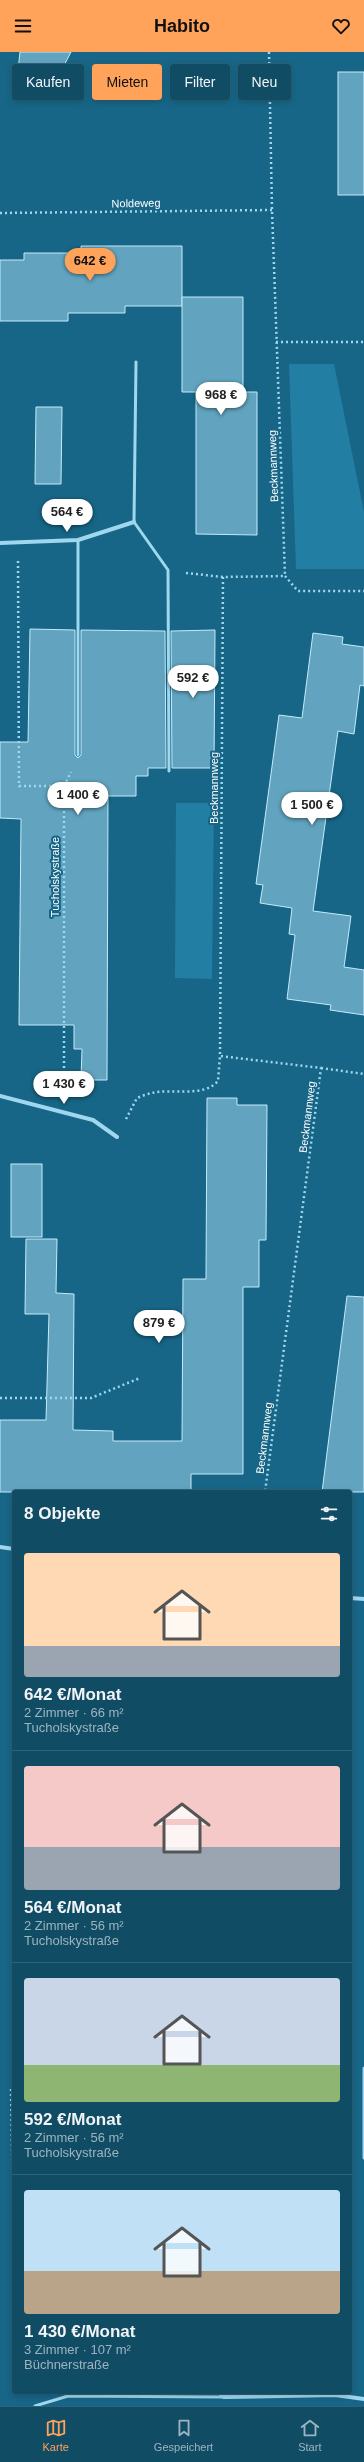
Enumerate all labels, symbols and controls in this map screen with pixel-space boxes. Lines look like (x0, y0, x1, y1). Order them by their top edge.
icon: menu (12, 15, 34, 37)
icon: heart (330, 15, 352, 37)
text: Habito (154, 16, 210, 36)
chip: Kaufen (12, 64, 84, 100)
chip: Mieten (92, 64, 162, 100)
chip: Filter (170, 64, 230, 100)
chip: Neu (238, 64, 291, 100)
street label: Noldeweg (111, 197, 161, 209)
pin: 642 € (62, 248, 118, 282)
text: 642 € (74, 253, 106, 268)
pin: 968 € (193, 382, 249, 416)
text: 968 € (205, 387, 237, 402)
street label: Beckmannweg (266, 430, 280, 502)
pin: 564 € (39, 499, 95, 533)
text: 564 € (51, 504, 83, 519)
pin: 592 € (165, 665, 221, 699)
text: 592 € (177, 670, 209, 685)
street label: Beckmannweg (208, 752, 220, 824)
pin: 1 400 € (41, 782, 115, 816)
text: 1 400 € (56, 787, 100, 802)
pin: 1 500 € (275, 792, 349, 826)
text: 1 500 € (290, 797, 334, 812)
street label: Tucholskystraße (49, 837, 61, 917)
pin: 1 430 € (27, 1071, 101, 1105)
text: 1 430 € (42, 1076, 86, 1091)
street label: Beckmannweg (297, 1080, 317, 1154)
pin: 879 € (131, 1310, 187, 1344)
text: 879 € (143, 1315, 175, 1330)
street label: Beckmannweg (254, 1401, 274, 1475)
icon: filters (318, 1503, 340, 1525)
text: 8 Objekte (24, 1504, 101, 1523)
icon: home (146, 1579, 218, 1651)
text: 642 €/Monat (24, 1685, 121, 1704)
text: 2 Zimmer · 66 m² (24, 1705, 124, 1720)
text: Tucholskystraße (24, 1720, 119, 1735)
icon: home (146, 1792, 218, 1864)
text: 564 €/Monat (24, 1898, 121, 1917)
text: 2 Zimmer · 56 m² (24, 1918, 124, 1933)
text: Tucholskystraße (24, 1933, 119, 1948)
icon: home (146, 2004, 218, 2076)
text: 592 €/Monat (24, 2110, 121, 2129)
text: 2 Zimmer · 56 m² (24, 2130, 124, 2145)
text: Tucholskystraße (24, 2145, 119, 2160)
icon: home (146, 2216, 218, 2288)
text: 1 430 €/Monat (24, 2322, 136, 2341)
text: 3 Zimmer · 107 m² (24, 2342, 131, 2357)
text: Büchnerstraße (24, 2357, 109, 2372)
tab: Karte (43, 2417, 69, 2453)
tab: Gespeichert (154, 2417, 213, 2453)
tab: Start (298, 2417, 321, 2453)

